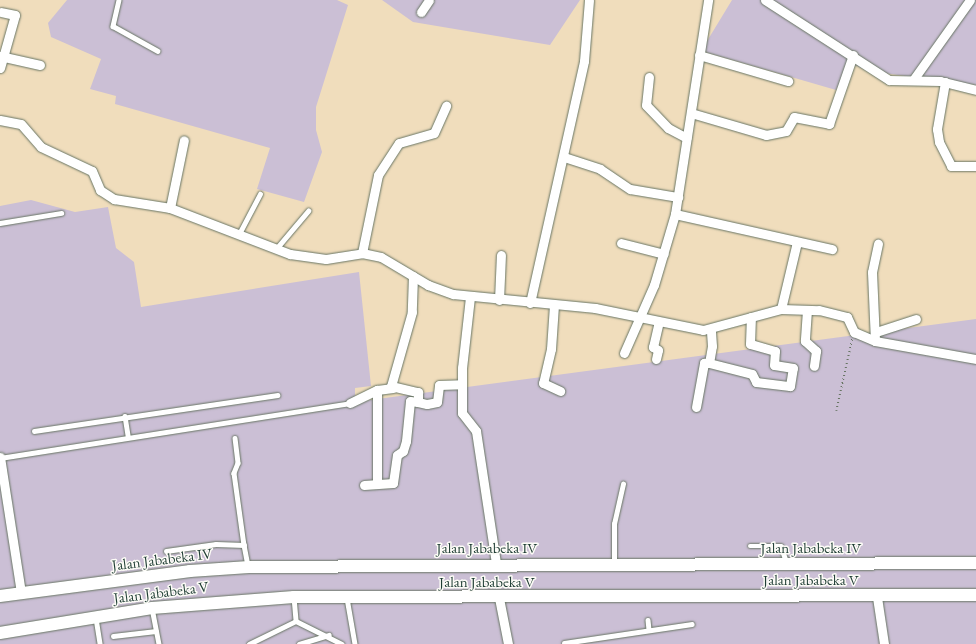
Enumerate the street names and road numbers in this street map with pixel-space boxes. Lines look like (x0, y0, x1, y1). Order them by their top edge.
street label: Jalan Jababeka IV (437, 539, 537, 557)
street label: Jalan Jababeka IV (761, 539, 861, 557)
street label: Jalan Jababeka IV (111, 544, 213, 574)
street label: Jalan Jababeka V (763, 571, 859, 589)
street label: Jalan Jababeka V (439, 573, 535, 591)
street label: Jalan Jababeka V (112, 577, 210, 607)

